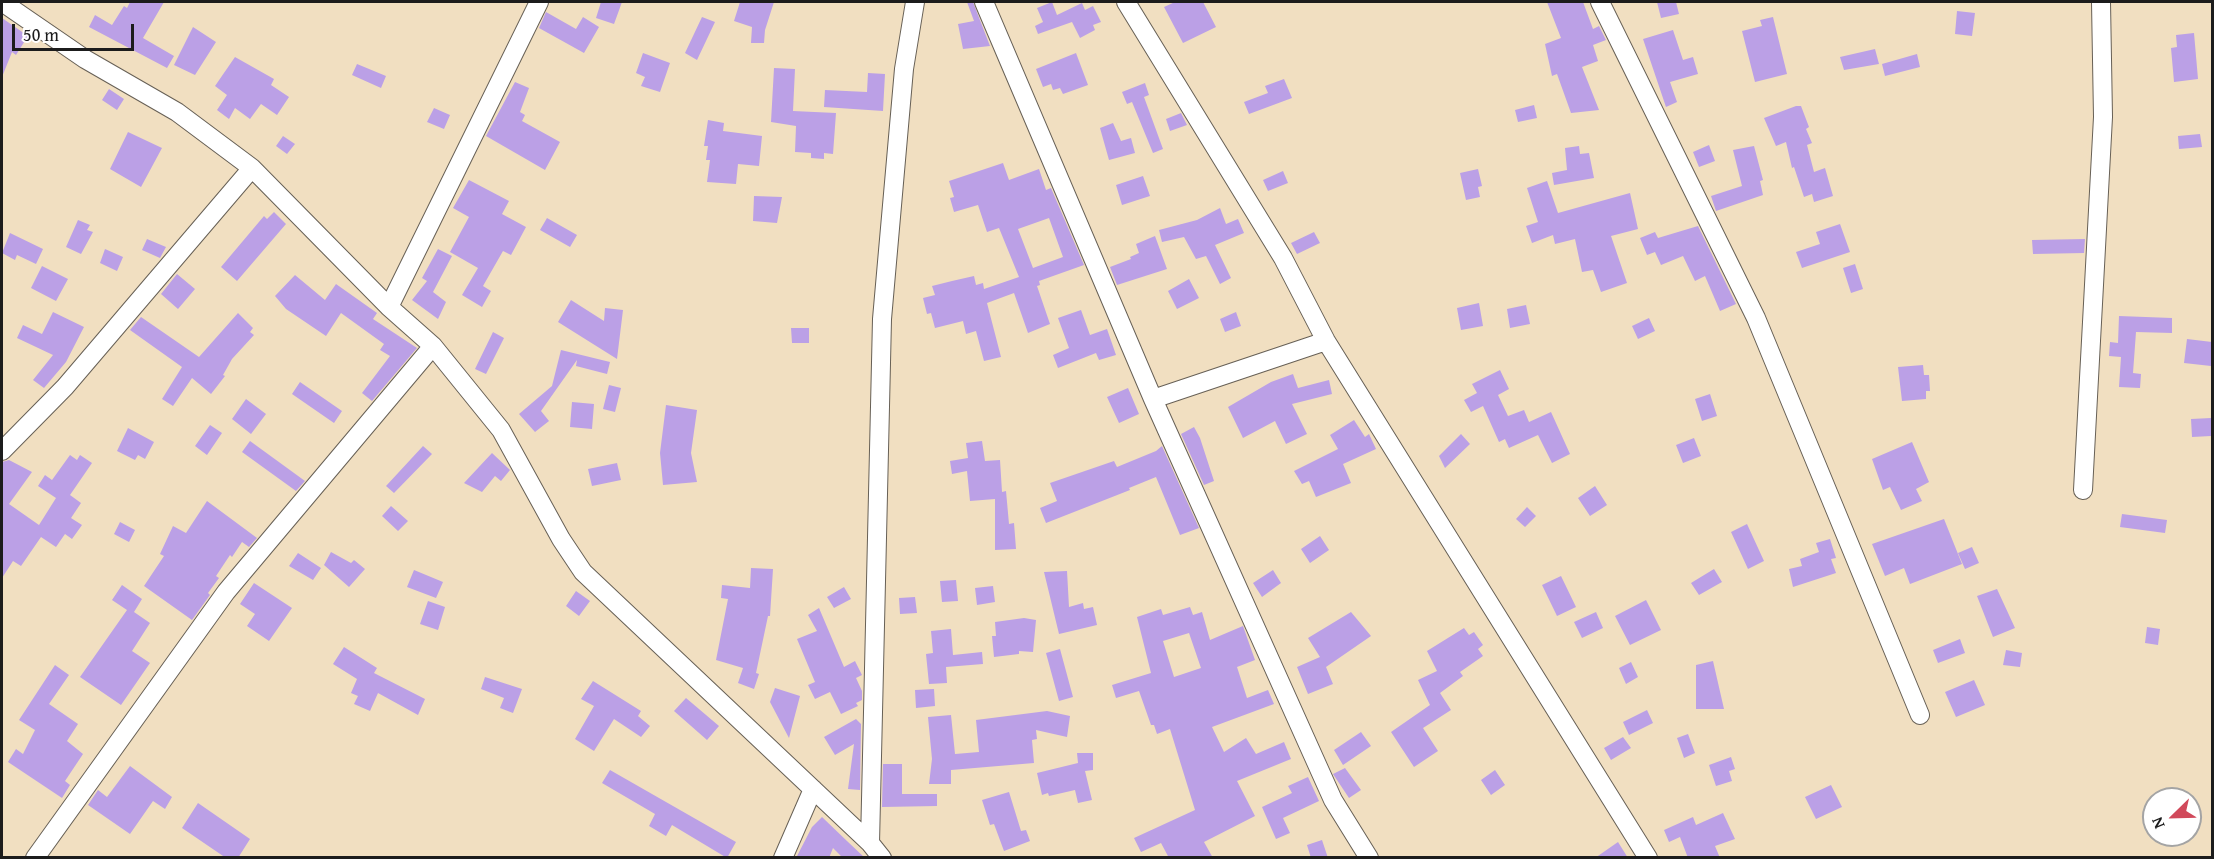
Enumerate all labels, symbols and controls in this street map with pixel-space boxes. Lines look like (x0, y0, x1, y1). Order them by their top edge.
scale bar (15, 12, 136, 50)
text: 50 m (23, 21, 59, 48)
north arrow (2142, 787, 2202, 847)
text: N (2144, 814, 2170, 833)

